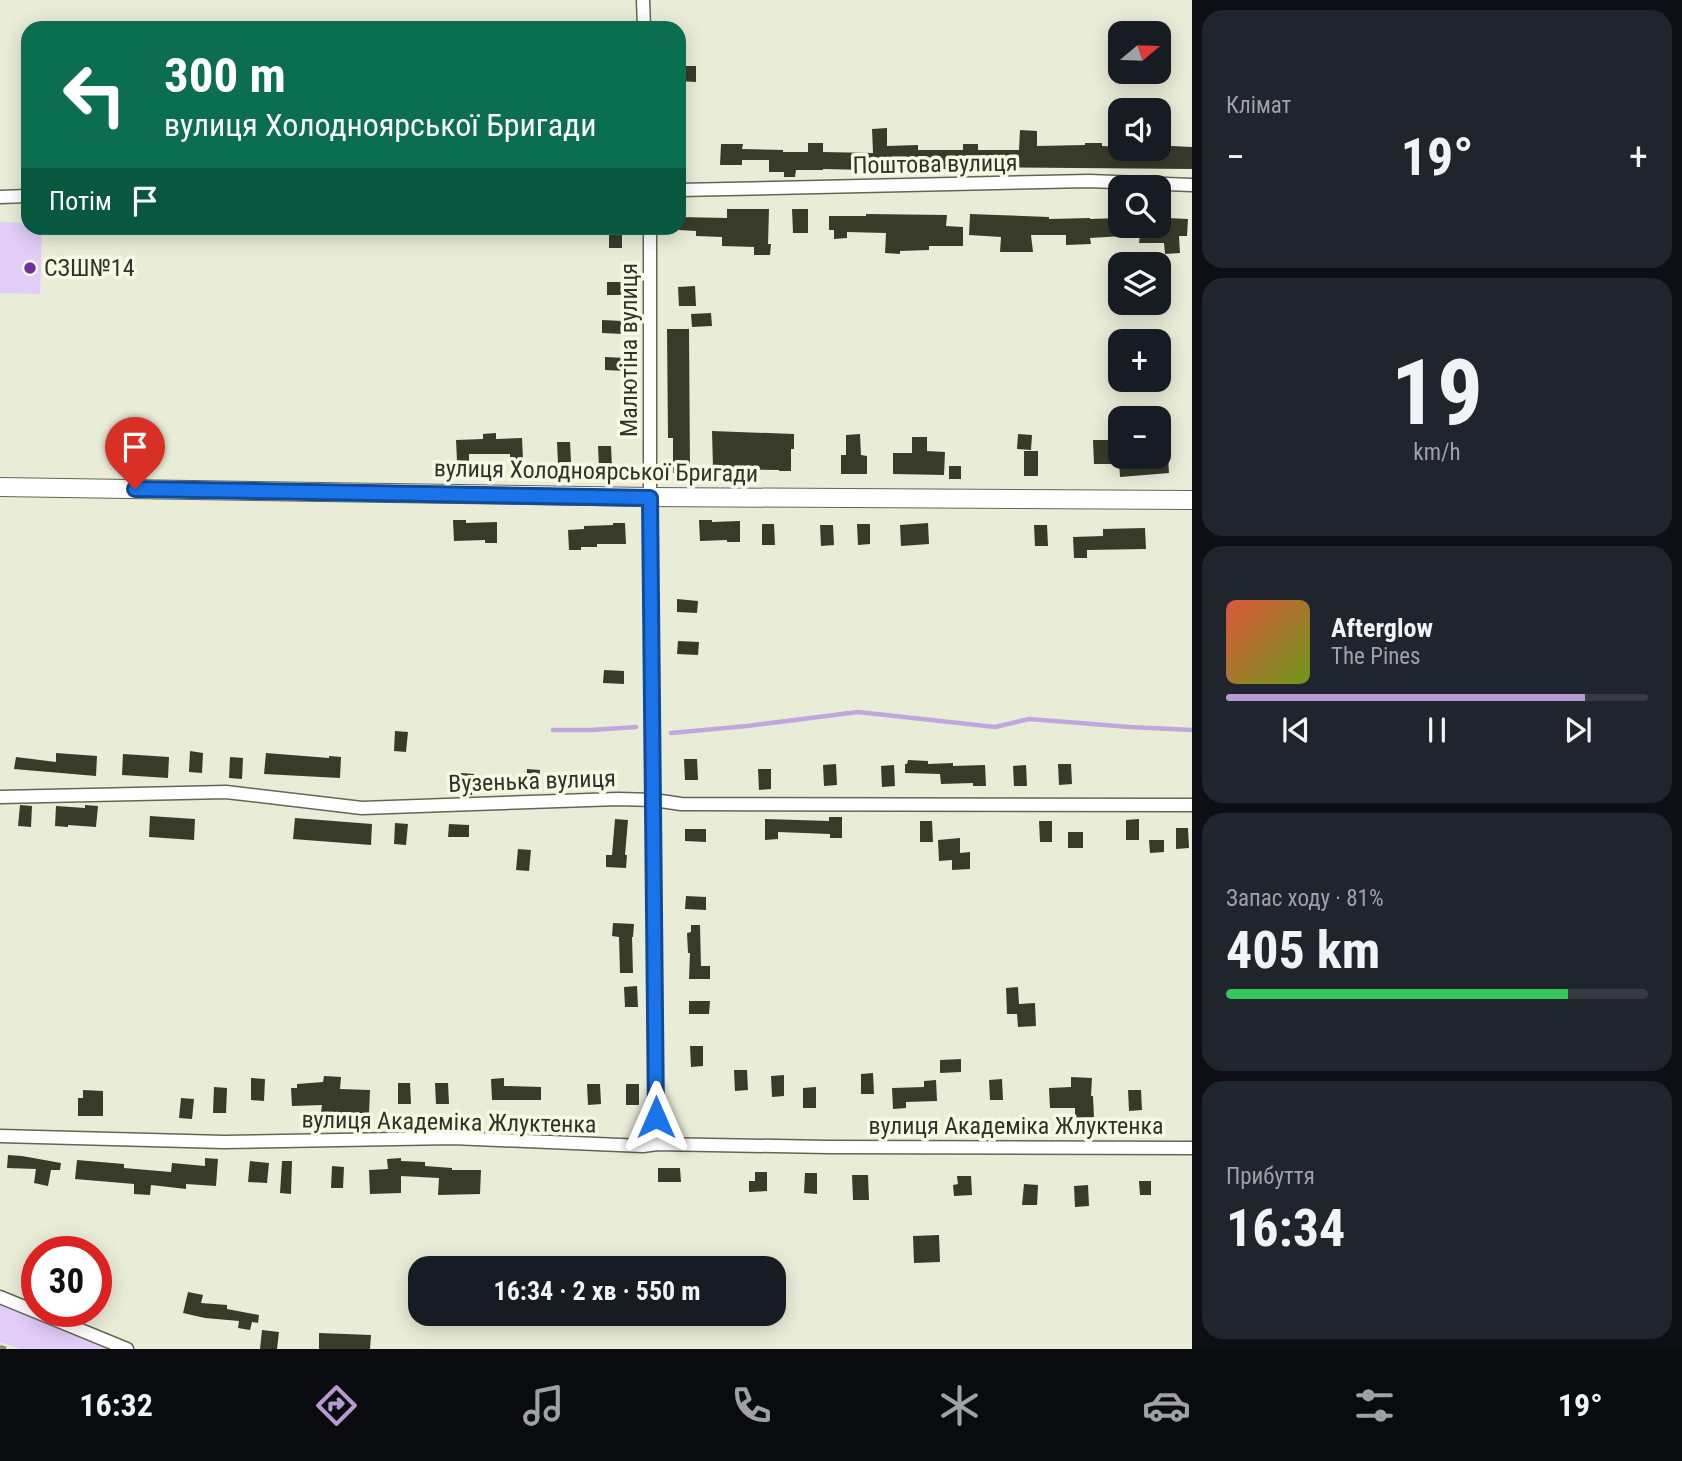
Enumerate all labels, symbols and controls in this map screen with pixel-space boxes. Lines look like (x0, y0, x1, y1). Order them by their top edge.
north arrow (1108, 21, 1171, 84)
map controls (1108, 21, 1171, 469)
text: 300 m (164, 47, 286, 104)
icon: left (49, 49, 140, 140)
text: Клімат (1226, 92, 1291, 119)
button: sound (1108, 98, 1171, 161)
text: вулиця Холодноярської Бригади (164, 106, 597, 144)
text: 19° (1401, 127, 1473, 188)
text: − (1226, 135, 1245, 179)
text: + (1629, 135, 1648, 179)
street label: Поштова вулиця (852, 149, 1018, 179)
button: search (1108, 175, 1171, 238)
icon: arrive (126, 182, 164, 220)
text: Потім (49, 186, 112, 216)
button: layers (1108, 252, 1171, 315)
place label: СЗШ№14 (44, 254, 135, 282)
marker: СЗШ№14 (22, 260, 38, 276)
street label: Малютіна вулиця (615, 263, 643, 437)
button: + (1108, 329, 1171, 392)
text: 19 (1391, 340, 1483, 446)
button: − (1108, 406, 1171, 469)
pin (105, 417, 165, 489)
icon: arrive (116, 428, 154, 466)
text: km/h (1413, 439, 1461, 466)
street label: вулиця Холодноярської Бригади (434, 454, 758, 488)
text: Afterglow (1331, 613, 1433, 643)
text: The Pines (1331, 643, 1421, 670)
icon: previous (1277, 711, 1315, 749)
icon: pause (1418, 711, 1456, 749)
icon: next (1559, 711, 1597, 749)
street label: Вузенька вулиця (448, 764, 616, 798)
text: Запас ходу · 81% (1226, 885, 1384, 912)
text: 405 km (1226, 920, 1380, 981)
position arrow (619, 1080, 693, 1154)
street label: вулиця Академіка Жлуктенка (301, 1105, 597, 1139)
street label: вулиця Академіка Жлуктенка (869, 1112, 1164, 1140)
text: Прибуття (1226, 1163, 1315, 1190)
text: 16:34 (1226, 1198, 1345, 1259)
speed limit sign: 30 (21, 1236, 112, 1327)
text: 16:34 · 2 хв · 550 m (494, 1276, 700, 1306)
icon: directions (312, 1381, 361, 1430)
icon: music (519, 1381, 568, 1430)
icon: phone (727, 1381, 776, 1430)
icon: climate (935, 1381, 984, 1430)
icon: car (1142, 1381, 1191, 1430)
icon: filters (1350, 1381, 1399, 1430)
text: 16:32 (79, 1386, 153, 1424)
text: 19° (1558, 1386, 1603, 1424)

